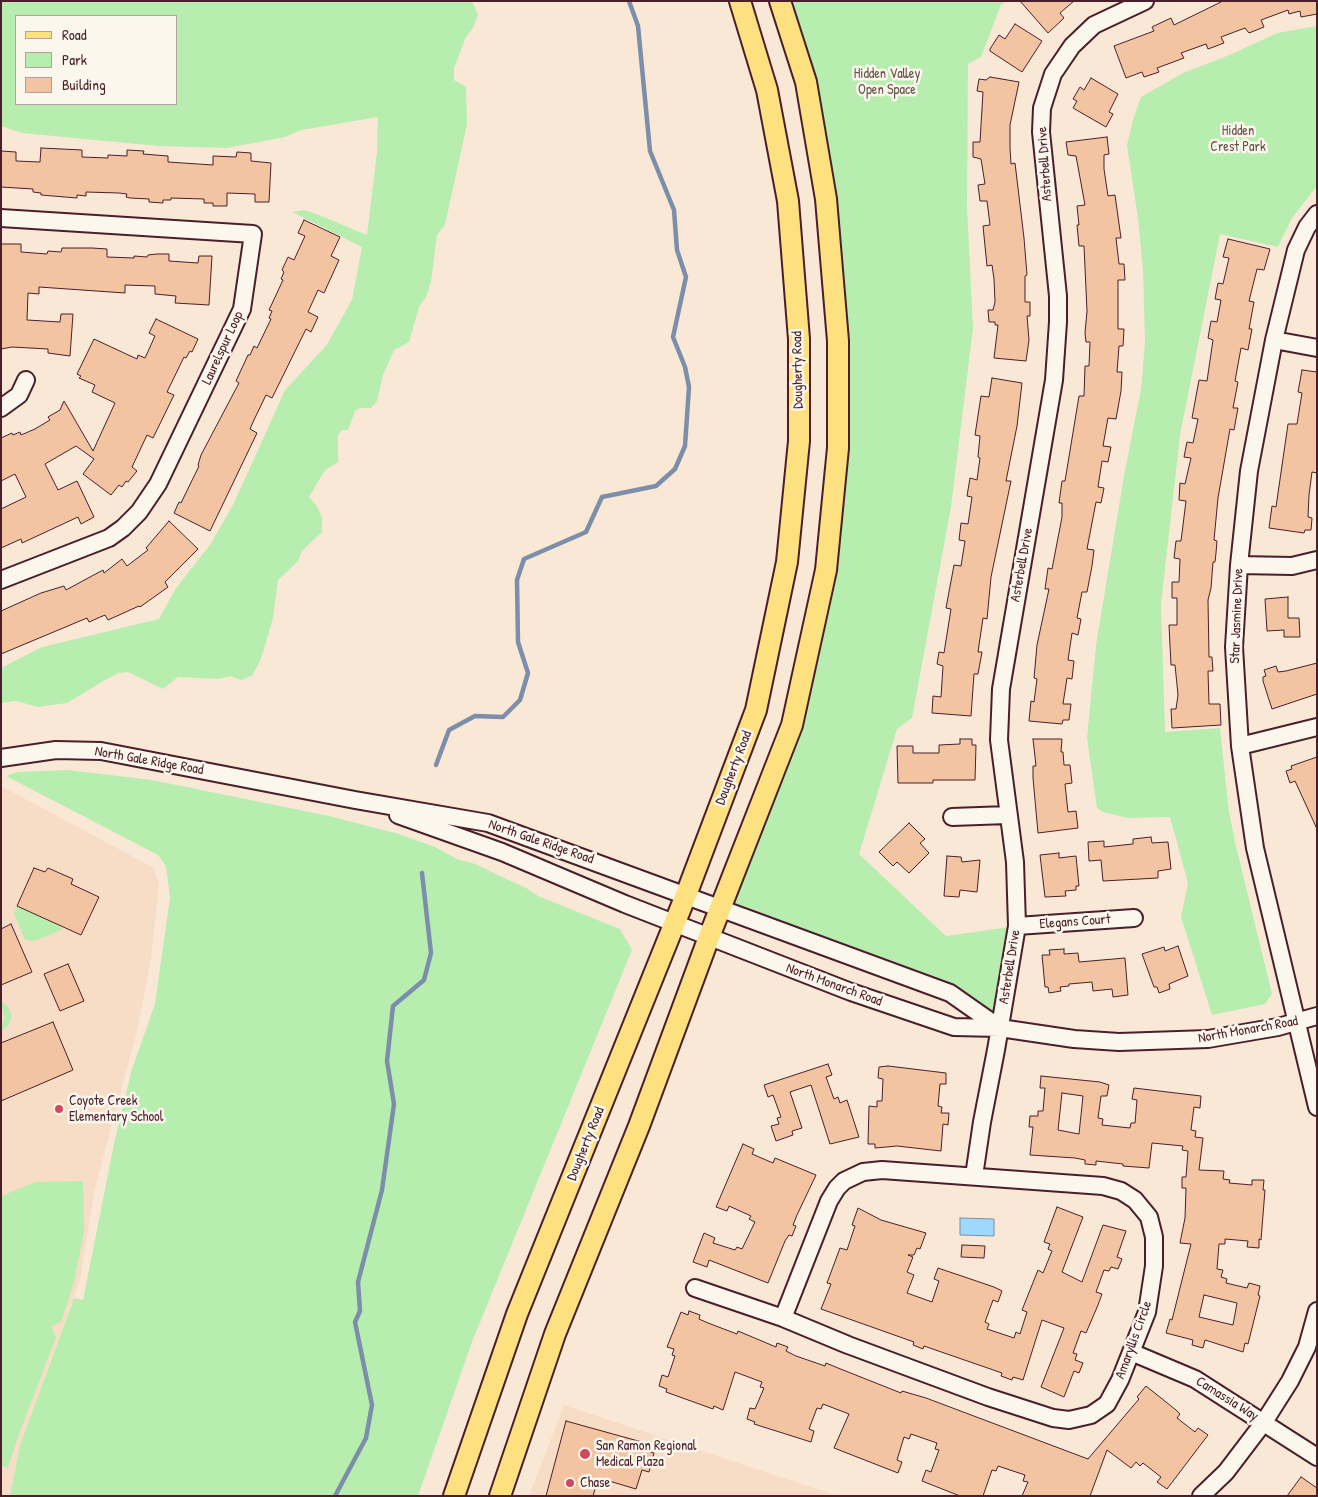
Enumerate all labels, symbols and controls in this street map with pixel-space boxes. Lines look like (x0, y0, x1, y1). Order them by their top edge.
legend (15, 15, 178, 105)
text: Road (62, 24, 87, 45)
text: Park (62, 49, 87, 70)
park label: Hidden Valley Open Space (854, 66, 920, 98)
text: Building (62, 74, 106, 95)
park label: Hidden Crest Park (1210, 123, 1266, 156)
street label: Asterbell Drive (1034, 126, 1056, 202)
street label: Laurelspur Loop (199, 309, 247, 387)
street label: Dougherty Road (789, 331, 807, 409)
street label: Asterbell Drive (1007, 527, 1037, 603)
street label: Star Jasmine Drive (1227, 568, 1247, 664)
street label: Dougherty Road (712, 729, 756, 807)
street label: North Gale Ridge Road (93, 743, 205, 779)
street label: North Gale Ridge Road (486, 816, 596, 868)
street label: Elegans Court (1039, 911, 1111, 933)
street label: Asterbell Drive (996, 929, 1024, 1005)
street label: North Monarch Road (784, 960, 884, 1010)
street label: North Monarch Road (1197, 1013, 1299, 1047)
place label: Coyote Creek Elementary School (69, 1093, 163, 1126)
marker: Coyote Creek Elementary School (53, 1103, 65, 1115)
street label: Dougherty Road (564, 1105, 608, 1183)
street label: Amaryllis Circle (1112, 1299, 1156, 1381)
street label: Camassia Way (1193, 1373, 1261, 1425)
place label: San Ramon Regional Medical Plaza (596, 1438, 696, 1470)
marker: San Ramon Regional Medical Plaza (578, 1447, 592, 1461)
place label: Chase (580, 1475, 610, 1491)
marker: Chase (564, 1477, 576, 1489)

